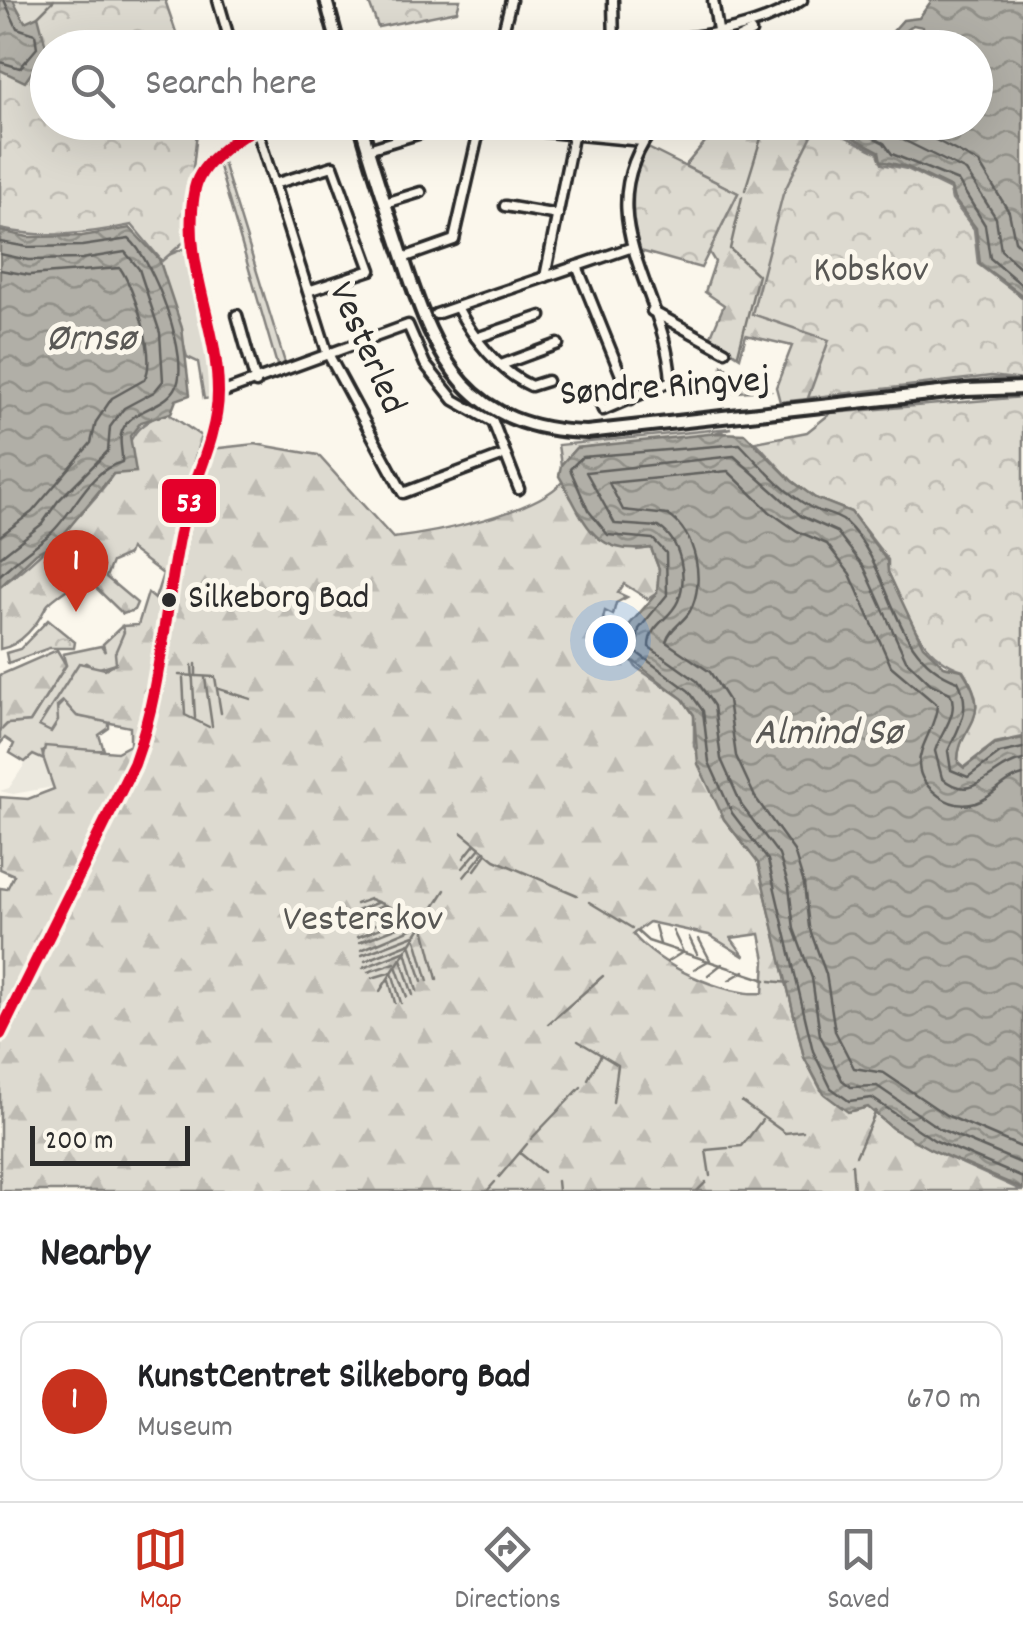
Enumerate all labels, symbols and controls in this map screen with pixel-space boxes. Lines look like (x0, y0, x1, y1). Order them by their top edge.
search box (30, 30, 993, 140)
icon: search (65, 58, 120, 113)
text: Search here (145, 58, 317, 113)
park label: Kobskov (813, 245, 929, 300)
street label: Vesterled (312, 274, 418, 424)
water label: Ørnsø (46, 313, 139, 370)
street label: Søndre Ringvej (558, 354, 772, 424)
line badge: 53 (160, 477, 218, 525)
text: 53 (176, 486, 202, 526)
pin: 1 (44, 530, 108, 612)
place label: Silkeborg Bad (188, 574, 369, 626)
marker: Silkeborg Bad (159, 590, 179, 610)
your location (585, 615, 636, 666)
water label: Almind Sø (754, 707, 905, 764)
park label: Vesterskov (283, 894, 443, 949)
scale bar (30, 1121, 190, 1166)
text: 200 m (45, 1123, 113, 1163)
text: Nearby (40, 1226, 150, 1286)
text: KunstCentret Silkeborg Bad (137, 1351, 531, 1406)
text: 1 (71, 1378, 78, 1424)
text: 670 m (906, 1378, 981, 1424)
text: Museum (137, 1406, 233, 1452)
tab: Map (133, 1522, 188, 1622)
tab: Directions (455, 1522, 561, 1622)
tab: Saved (827, 1522, 890, 1622)

